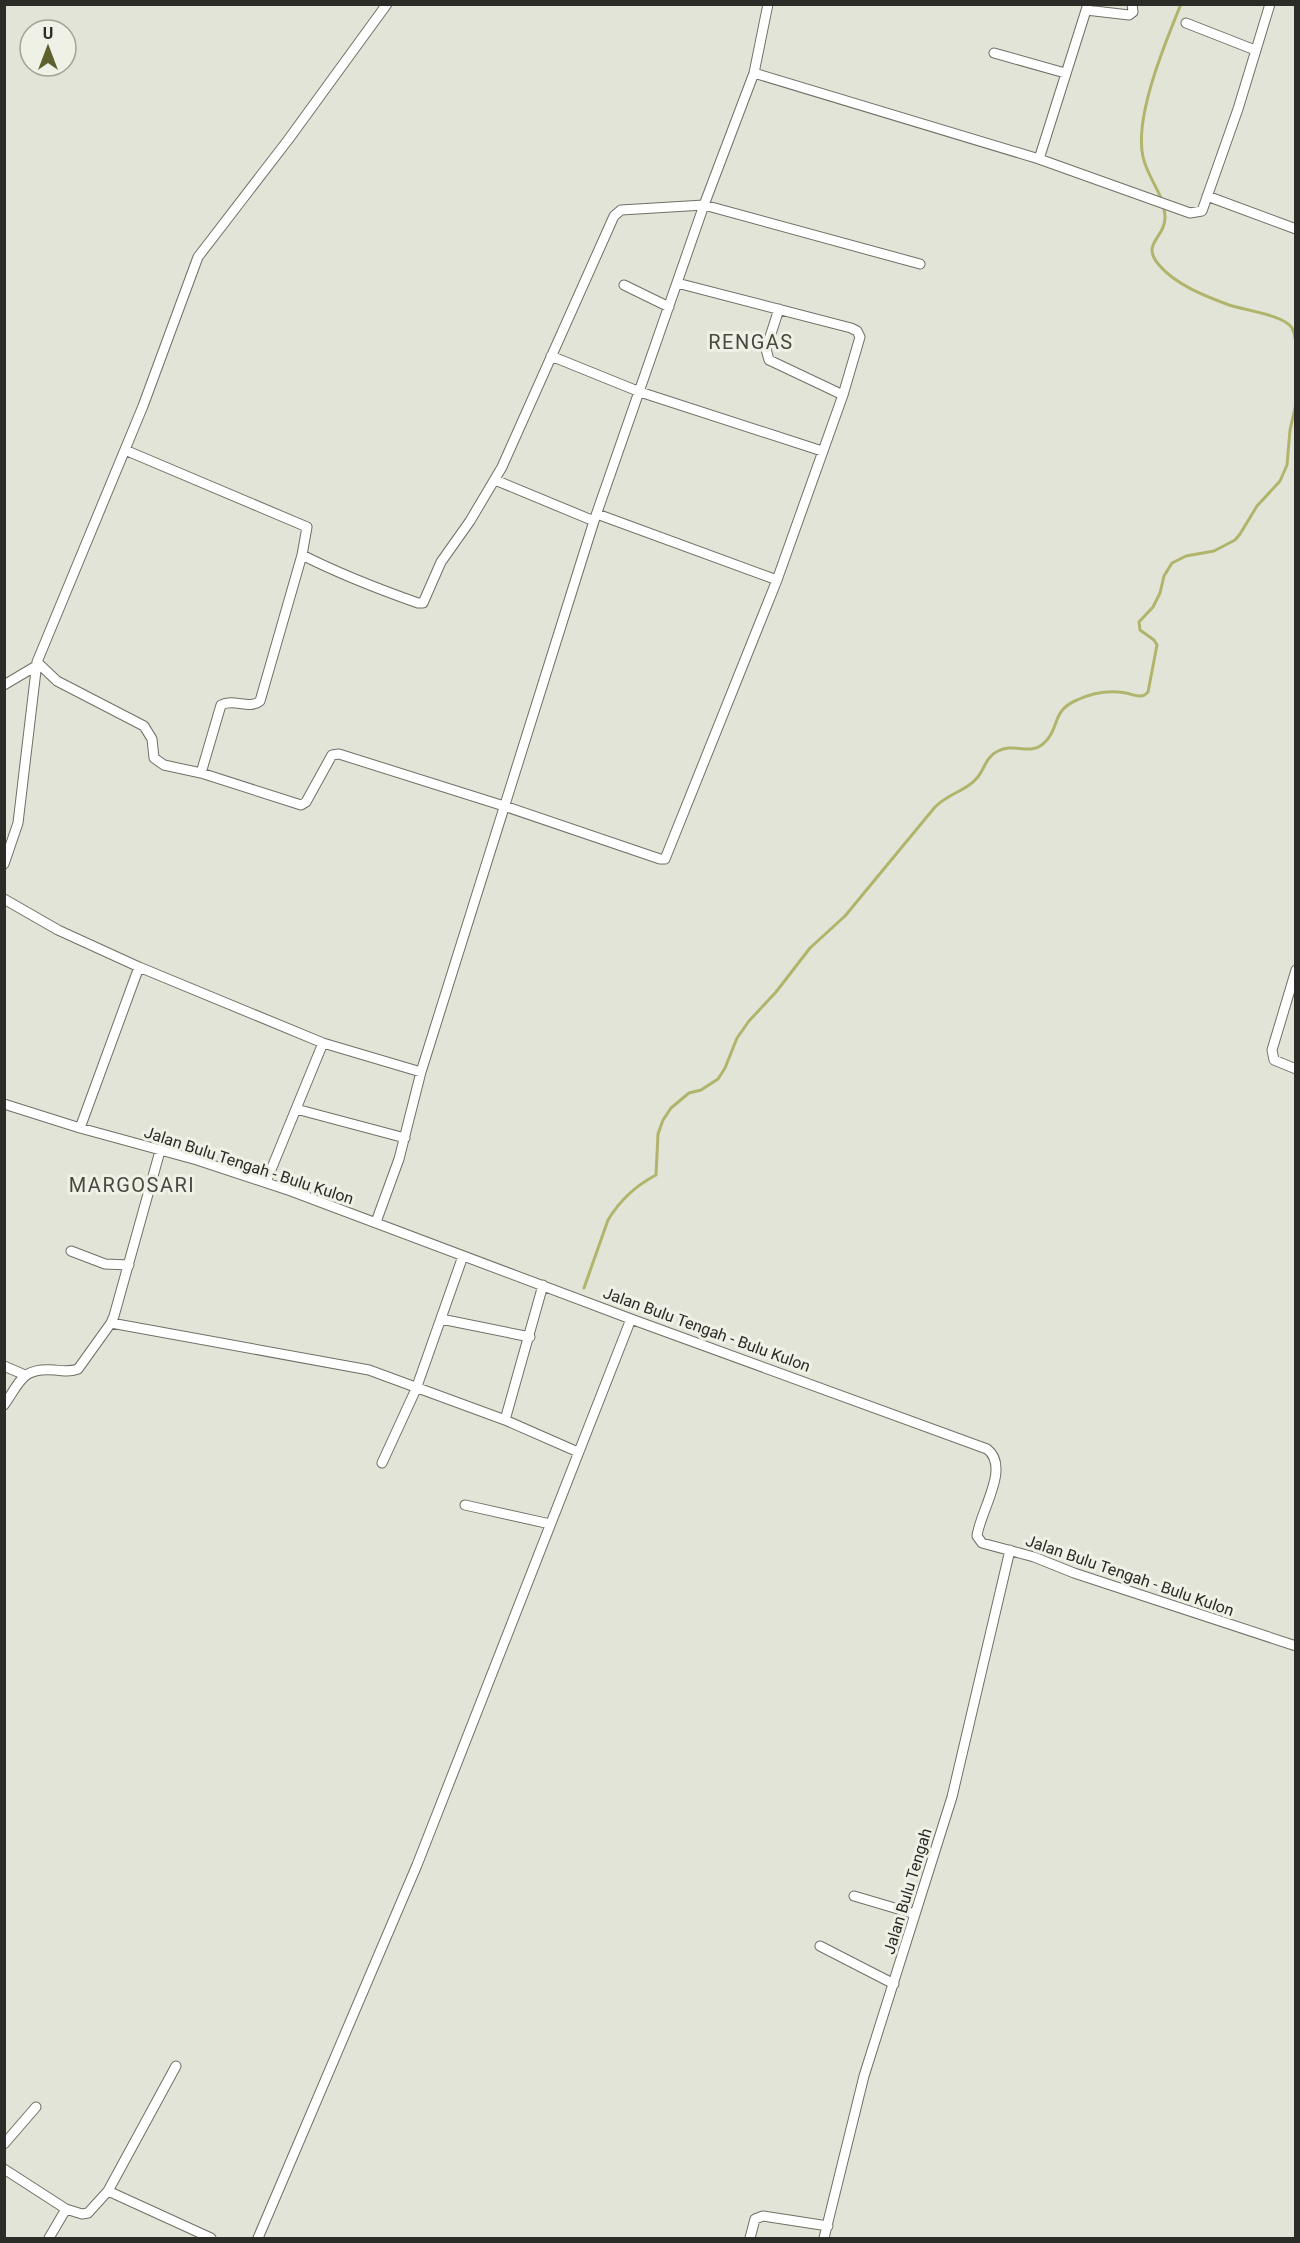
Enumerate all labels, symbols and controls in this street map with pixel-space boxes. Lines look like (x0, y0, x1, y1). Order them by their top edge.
north arrow (18, 18, 78, 78)
text: U (43, 24, 53, 43)
district label: RENGAS (708, 330, 794, 354)
street label: Jalan Bulu Tengah - Bulu Kulon (142, 1123, 356, 1208)
district label: MARGOSARI (69, 1173, 195, 1197)
street label: Jalan Bulu Tengah - Bulu Kulon (601, 1283, 813, 1376)
street label: Jalan Bulu Tengah - Bulu Kulon (1023, 1531, 1236, 1620)
street label: Jalan Bulu Tengah (879, 1826, 936, 1956)

